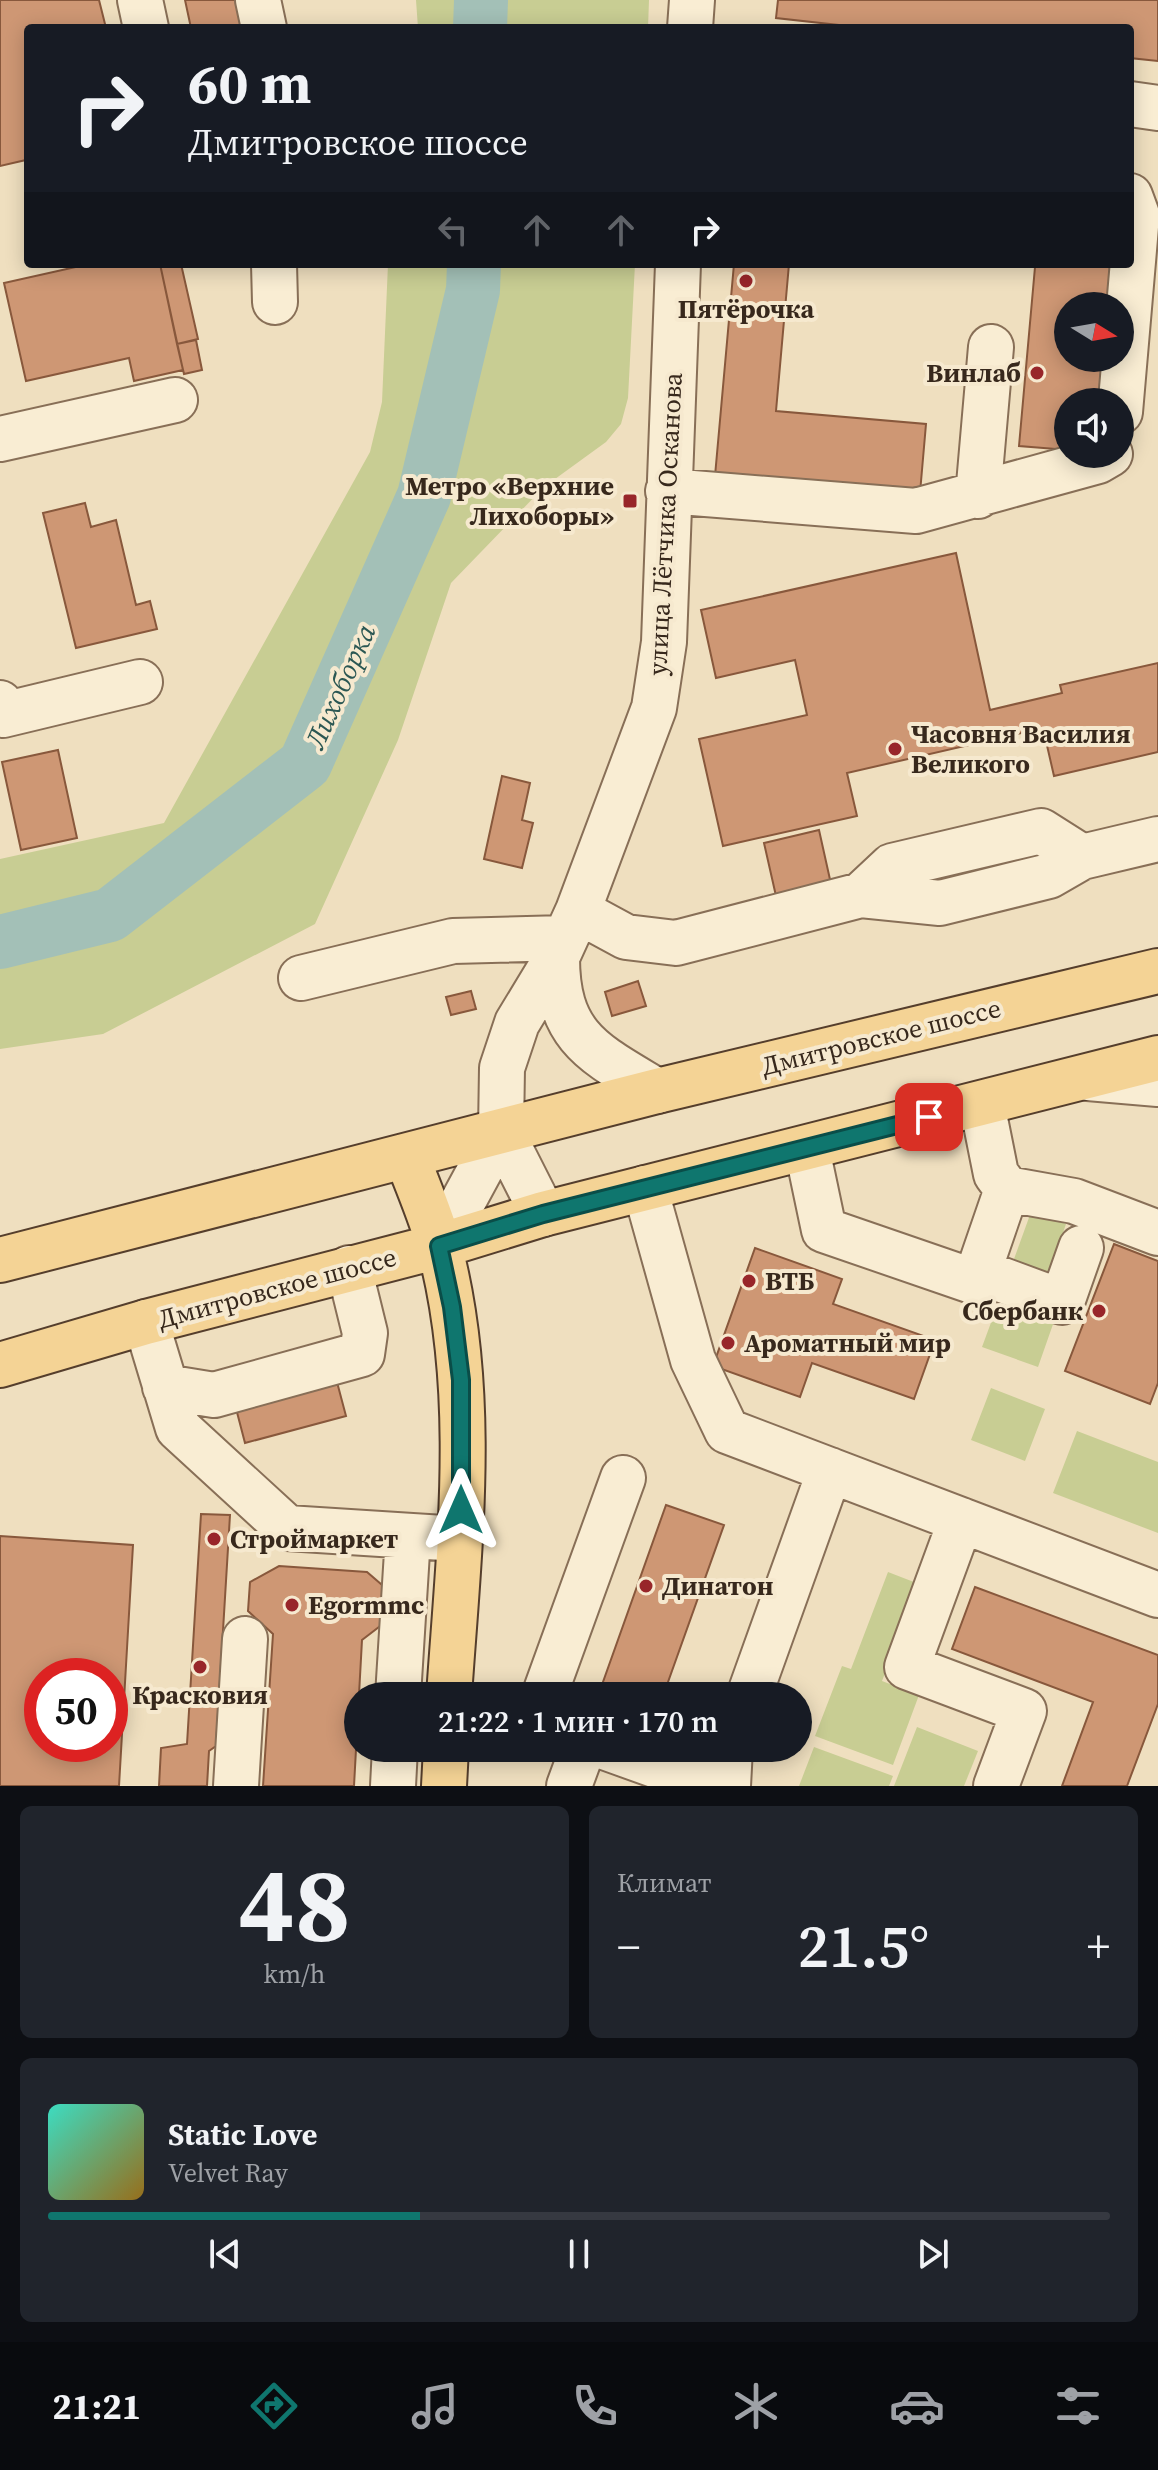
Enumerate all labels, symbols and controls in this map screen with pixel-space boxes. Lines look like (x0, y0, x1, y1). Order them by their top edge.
text: 60 m (188, 45, 311, 122)
icon: right (56, 56, 160, 160)
text: Дмитровское шоссе (188, 118, 528, 167)
icon: left (431, 208, 475, 252)
icon: ahead (515, 208, 559, 252)
icon: ahead (599, 208, 643, 252)
icon: right (683, 208, 727, 252)
marker: Пятёрочка (737, 272, 755, 290)
place label: Пятёрочка (678, 291, 815, 327)
north arrow (1054, 292, 1134, 372)
map controls (1054, 292, 1134, 468)
place label: Винлаб (926, 355, 1021, 391)
marker: Винлаб (1028, 364, 1046, 382)
street label: улица Лётчика Осканова (639, 371, 691, 676)
button: sound (1054, 388, 1134, 468)
place label: Метро «Верхние Лихоборы» (405, 468, 614, 534)
marker: Метро «Верхние Лихоборы» (621, 492, 639, 510)
water label: Лихоборка (295, 617, 384, 756)
place label: Часовня Василия Великого (911, 716, 1131, 782)
marker: Часовня Василия Великого (886, 740, 904, 758)
street label: Дмитровское шоссе (758, 990, 1004, 1084)
pin (895, 1083, 963, 1151)
icon: arrive (907, 1095, 951, 1139)
street label: Дмитровское шоссе (154, 1239, 400, 1337)
place label: ВТБ (765, 1263, 814, 1299)
marker: ВТБ (740, 1272, 758, 1290)
place label: Сбербанк (962, 1293, 1084, 1329)
marker: Сбербанк (1090, 1302, 1108, 1320)
place label: Ароматный мир (744, 1325, 951, 1361)
marker: Ароматный мир (719, 1334, 737, 1352)
position arrow (419, 1468, 503, 1552)
place label: Строймаркет (230, 1521, 398, 1557)
marker: Строймаркет (205, 1530, 223, 1548)
place label: Динатон (662, 1568, 774, 1604)
marker: Динатон (637, 1577, 655, 1595)
place label: Egormmc (308, 1587, 424, 1623)
marker: Egormmc (283, 1596, 301, 1614)
speed limit sign: 50 (24, 1658, 128, 1762)
marker: Красковия (191, 1658, 209, 1676)
place label: Красковия (132, 1677, 268, 1713)
text: 21:22 · 1 мин · 170 m (438, 1701, 718, 1742)
text: 48 (238, 1832, 351, 1975)
text: Климат (617, 1865, 711, 1901)
text: 21.5° (798, 1905, 929, 1987)
text: − (617, 1916, 640, 1977)
text: + (1087, 1916, 1110, 1977)
text: km/h (264, 1956, 325, 1992)
text: Static Love (168, 2114, 317, 2155)
text: Velvet Ray (168, 2155, 288, 2191)
icon: previous (203, 2232, 247, 2276)
icon: pause (557, 2232, 601, 2276)
icon: next (911, 2232, 955, 2276)
icon: directions (246, 2378, 302, 2434)
icon: music (407, 2378, 463, 2434)
icon: phone (567, 2378, 623, 2434)
icon: climate (728, 2378, 784, 2434)
icon: car (889, 2378, 945, 2434)
icon: filters (1050, 2378, 1106, 2434)
text: 21:21 (52, 2382, 141, 2431)

